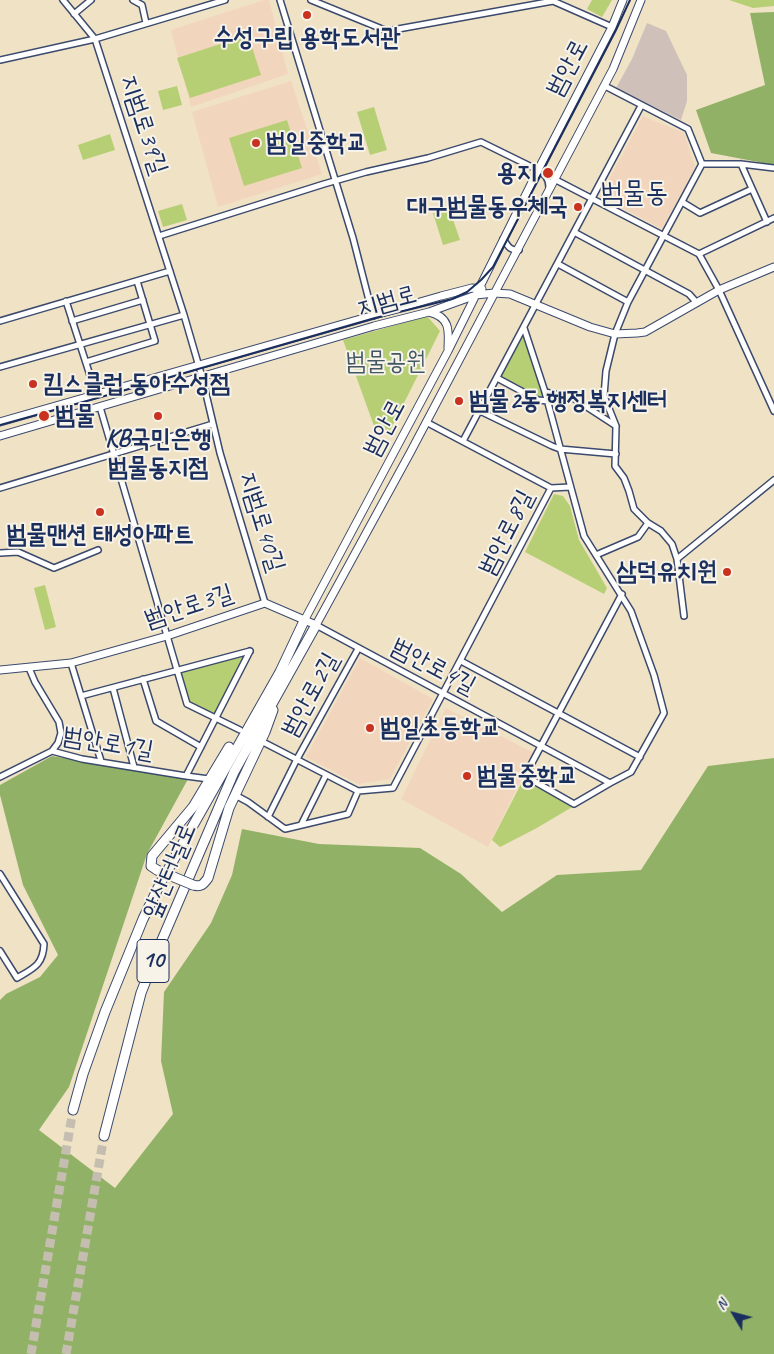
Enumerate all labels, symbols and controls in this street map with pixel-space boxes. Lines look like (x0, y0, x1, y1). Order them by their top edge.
marker: 수성구립 용학도서관 (301, 9, 313, 21)
place label: 수성구립 용학도서관 (213, 23, 401, 53)
street label: 범안로 (541, 34, 595, 102)
street label: 지범로39길 (113, 71, 173, 179)
place label: 범일중학교 (266, 128, 367, 158)
marker: 범일중학교 (250, 137, 262, 149)
place label: 용지 (497, 158, 537, 188)
marker: 용지 (541, 166, 555, 180)
district label: 범물동 (600, 177, 668, 211)
place label: 대구범물동우체국 (407, 192, 568, 222)
marker: 대구범물동우체국 (572, 201, 584, 213)
street label: 지범로 (354, 280, 420, 324)
park label: 범물공원 (346, 347, 426, 377)
place label: 킴스클럽 동아수성점 (43, 369, 230, 399)
marker: 킴스클럽 동아수성점 (27, 378, 39, 390)
place label: 범물2동 행정복지센터 (469, 386, 667, 416)
street label: 범안로 (358, 394, 412, 462)
marker: 범물2동 행정복지센터 (453, 395, 465, 407)
place label: 범물 (55, 401, 95, 431)
marker: 범물 (37, 409, 51, 423)
marker: KB국민은행 범물동지점 (152, 410, 164, 422)
place label: KB국민은행 범물동지점 (105, 424, 211, 483)
street label: 지범로40길 (232, 468, 290, 576)
street label: 범안로8길 (473, 485, 541, 581)
marker: 범물맨션 태성아파트 (94, 506, 106, 518)
place label: 범물맨션 태성아파트 (6, 520, 194, 550)
place label: 삼덕유치원 (616, 557, 717, 587)
marker: 삼덕유치원 (721, 566, 733, 578)
street label: 범안로3길 (141, 579, 237, 635)
street label: 범안로4길 (385, 632, 481, 702)
street label: 범안로2길 (276, 648, 346, 742)
place label: 범일초등학교 (380, 713, 501, 743)
street label: 범안로1길 (60, 721, 156, 767)
marker: 범일초등학교 (364, 722, 376, 734)
place label: 범물중학교 (477, 761, 578, 791)
marker: 범물중학교 (461, 770, 473, 782)
street label: 앞산터널로 (137, 819, 203, 923)
road number: 10 (137, 939, 169, 982)
north arrow (709, 1289, 759, 1339)
text: N (712, 1296, 731, 1313)

